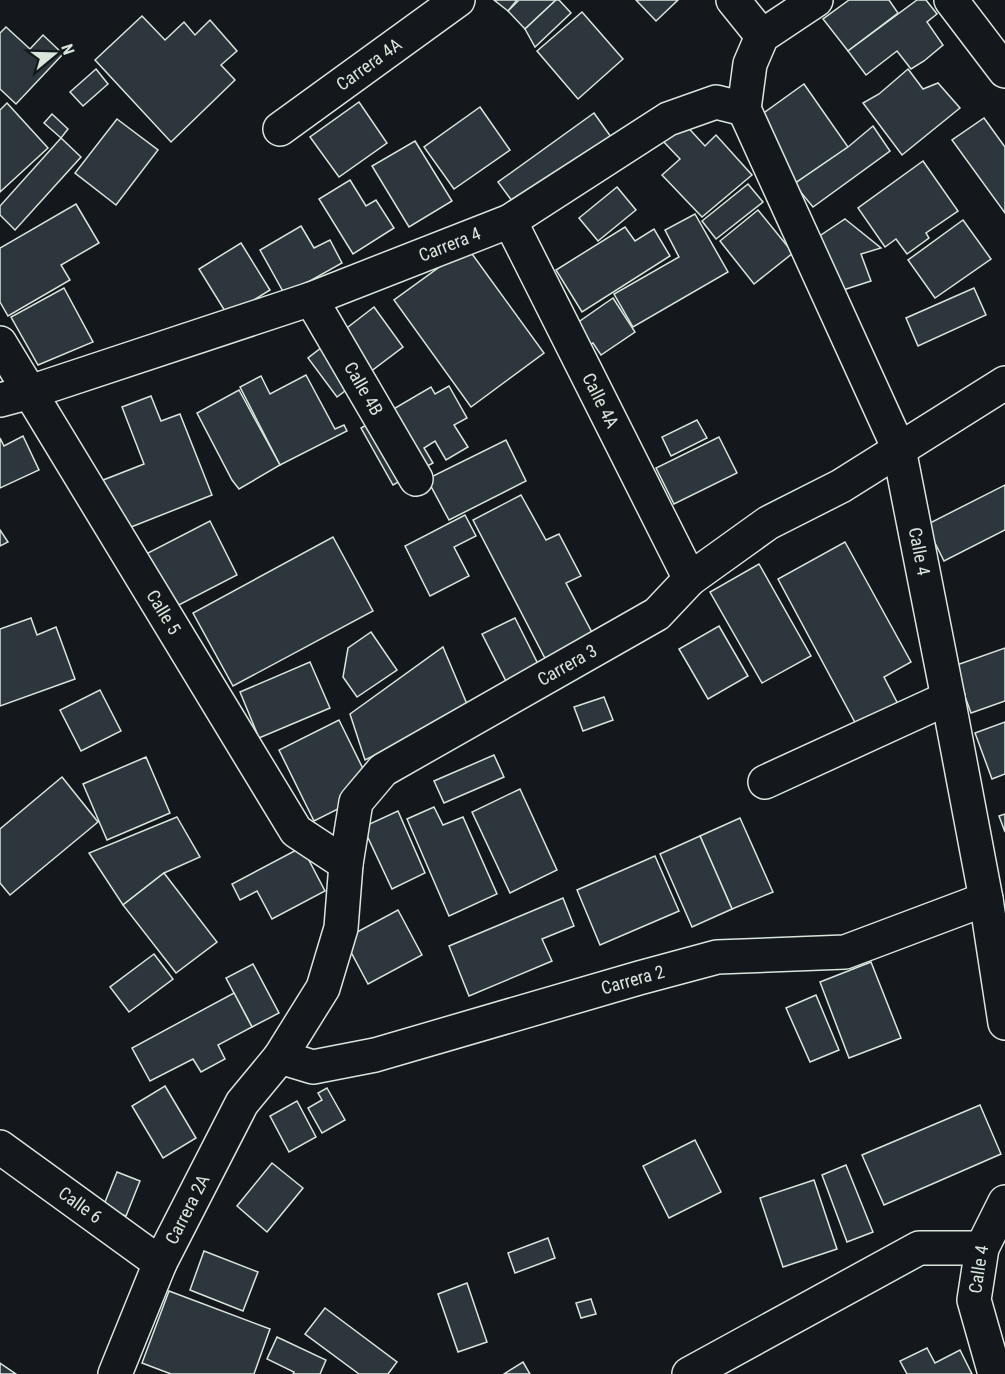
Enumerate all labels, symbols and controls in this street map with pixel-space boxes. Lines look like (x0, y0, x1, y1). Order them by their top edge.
north arrow (24, 24, 84, 84)
street label: Carrera 4A (332, 33, 406, 95)
text: N (57, 42, 78, 57)
street label: Carrera 4 (415, 223, 484, 266)
street label: Calle 4B (340, 358, 388, 419)
street label: Calle 4A (578, 369, 624, 432)
street label: Calle 4 (905, 525, 935, 577)
street label: Calle 5 (142, 586, 185, 638)
street label: Carrera 3 (534, 640, 600, 690)
street label: Carrera 2 (598, 961, 667, 999)
street label: Carrera 2A (161, 1170, 214, 1247)
street label: Calle 6 (55, 1182, 106, 1227)
street label: Calle 4 (964, 1243, 992, 1295)

